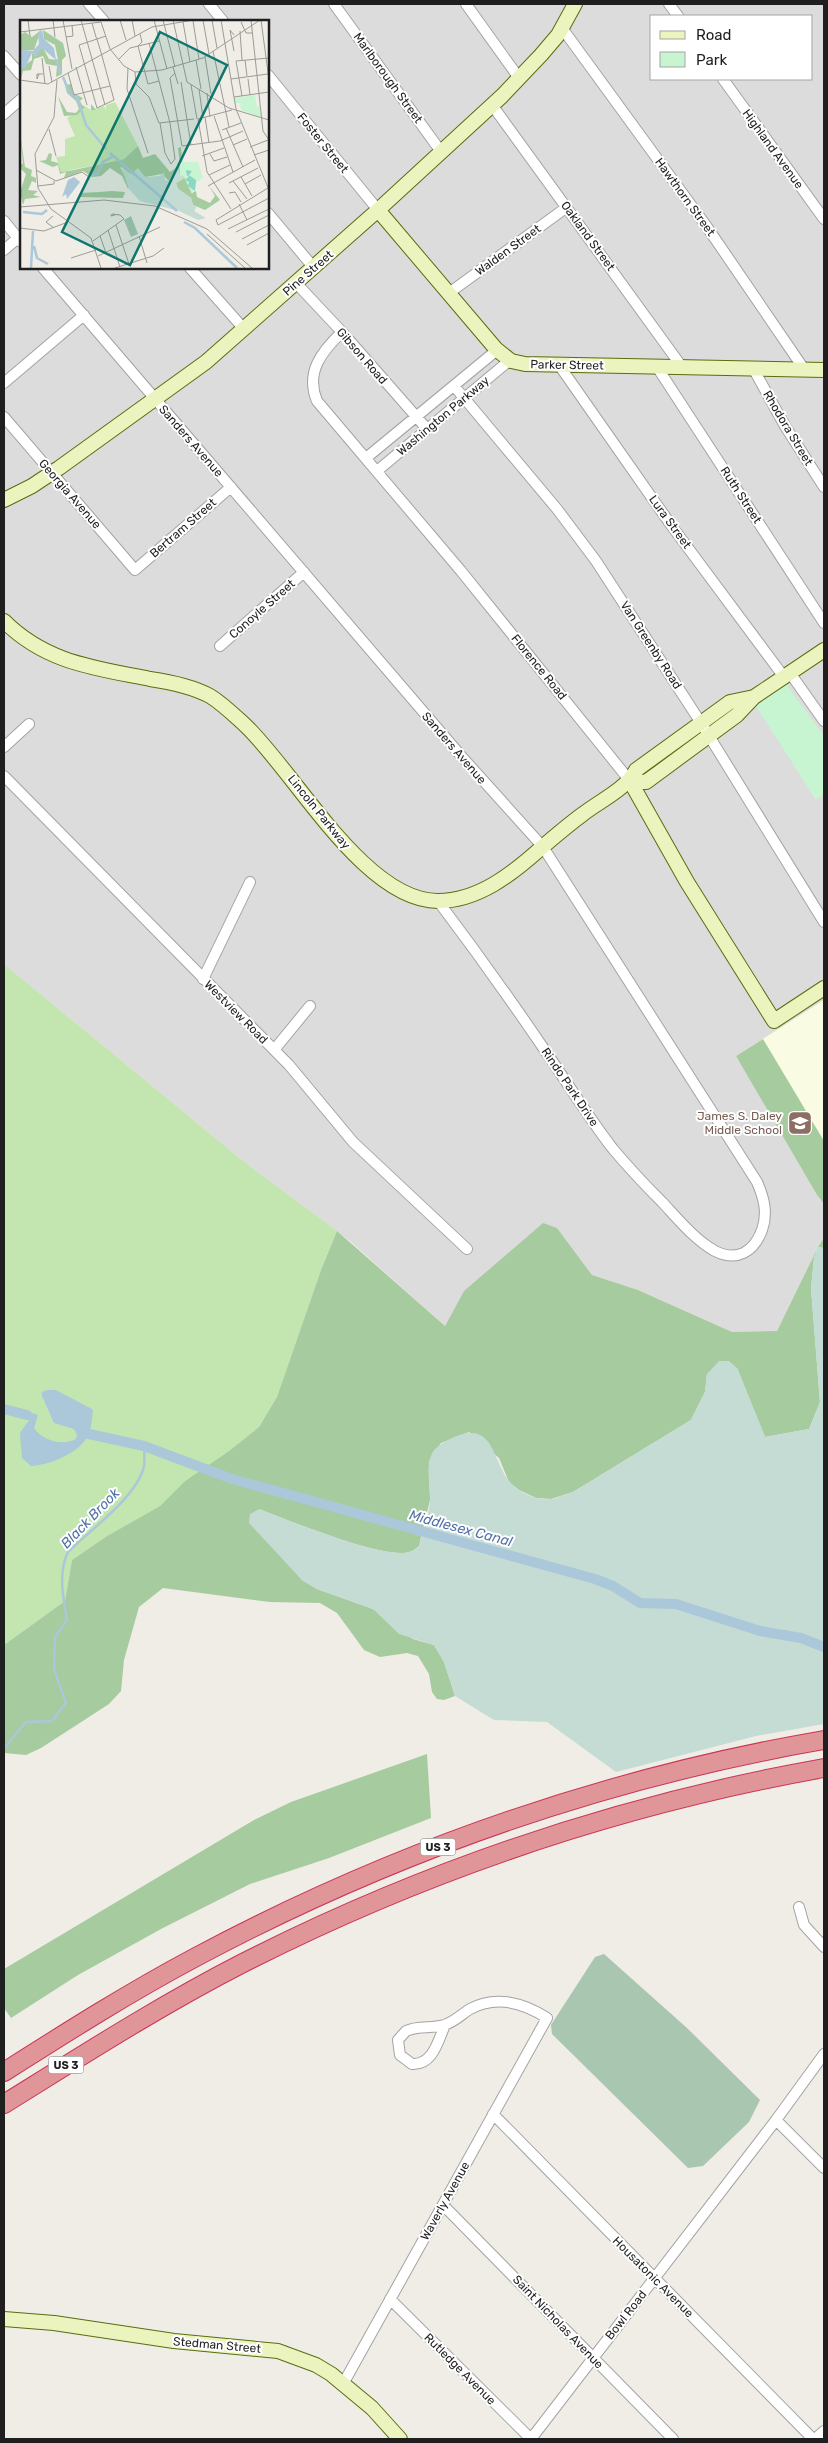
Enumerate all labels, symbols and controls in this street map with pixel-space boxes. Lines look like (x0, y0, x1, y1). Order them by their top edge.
legend (650, 15, 813, 80)
inset map (20, 20, 269, 269)
text: Road (696, 26, 732, 44)
street label: Marlborough Street (351, 30, 426, 126)
text: Park (696, 51, 727, 69)
street label: Highland Avenue (740, 107, 807, 192)
street label: Foster Street (295, 110, 352, 176)
street label: Hawthorn Street (652, 155, 718, 239)
street label: Oakland Street (558, 199, 618, 274)
street label: Walden Street (472, 221, 544, 278)
street label: Pine Street (280, 247, 336, 299)
street label: Gibson Road (334, 325, 390, 387)
street label: Parker Street (530, 357, 604, 373)
street label: Washington Parkway (394, 373, 492, 459)
street label: Rhodora Street (760, 388, 816, 468)
street label: Sanders Avenue (156, 402, 226, 480)
street label: Georgia Avenue (36, 456, 104, 532)
street label: Ruth Street (718, 464, 765, 526)
street label: Lura Street (646, 493, 694, 552)
street label: Bertram Street (147, 495, 219, 561)
street label: Conoyle Street (226, 576, 298, 641)
street label: Van Greenby Road (617, 598, 685, 692)
street label: Florence Road (508, 632, 570, 702)
street label: Sanders Avenue (419, 709, 489, 787)
street label: Lincoln Parkway (285, 772, 353, 852)
street label: Westview Road (201, 977, 271, 1047)
street label: Rindo Park Drive (539, 1045, 602, 1129)
place label: James S. Daley Middle School (697, 1109, 782, 1137)
school or university icon: James S. Daley Middle School (787, 1110, 813, 1136)
water label: Black Brook (57, 1484, 124, 1552)
water label: Middlesex Canal (408, 1507, 515, 1551)
road number: US 3 (420, 1838, 456, 1855)
road number: US 3 (48, 2056, 84, 2074)
street label: Waverly Avenue (418, 2159, 472, 2243)
street label: Housatonic Avenue (610, 2234, 696, 2320)
street label: Saint Nicholas Avenue (510, 2272, 606, 2372)
street label: Bowl Road (602, 2288, 650, 2342)
street label: Rutledge Avenue (421, 2330, 499, 2408)
street label: Stedman Street (172, 2334, 262, 2356)

